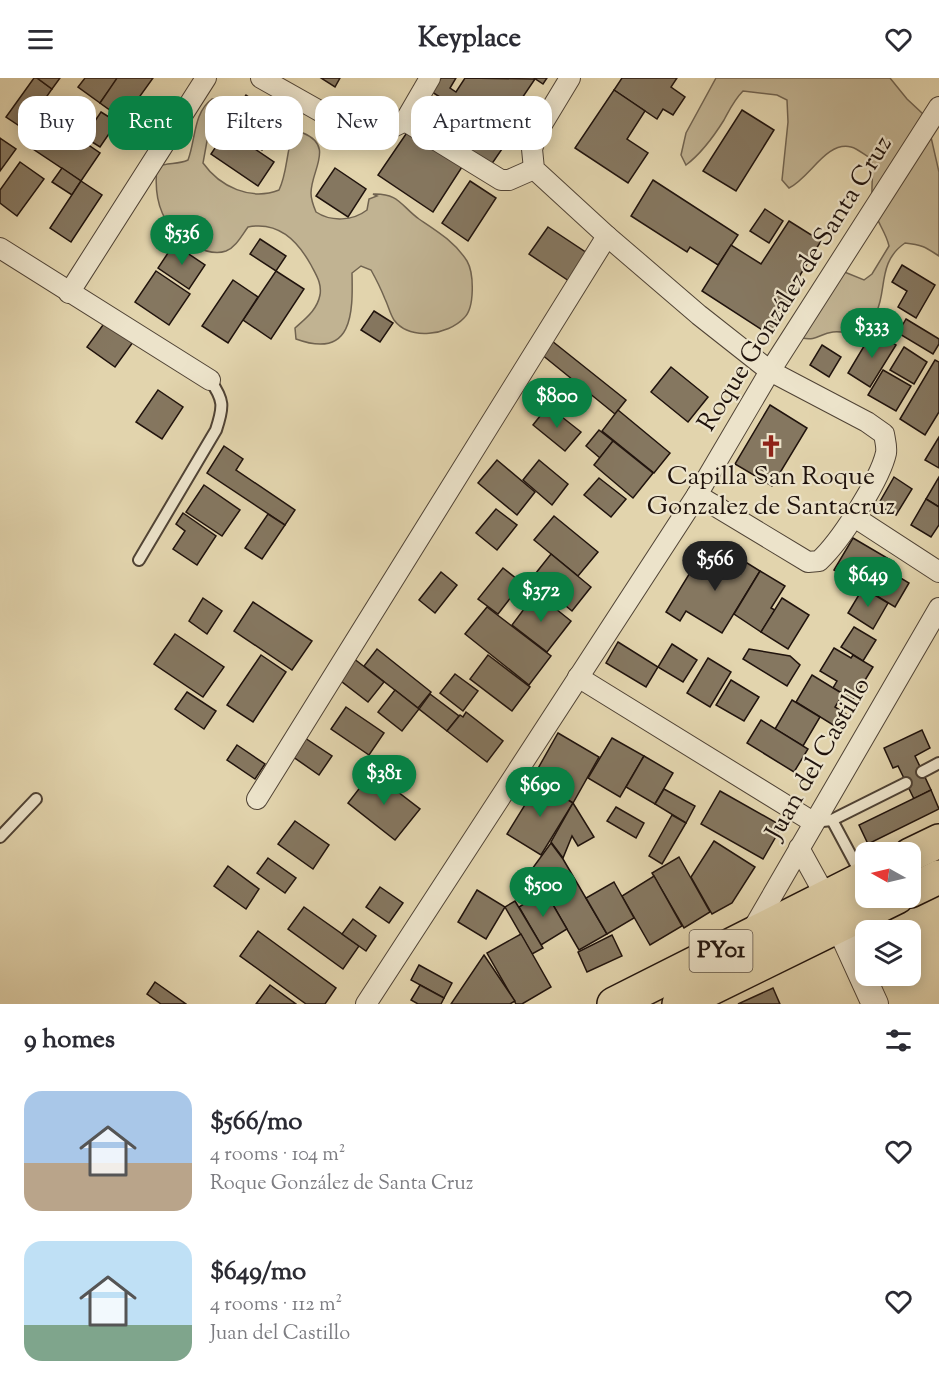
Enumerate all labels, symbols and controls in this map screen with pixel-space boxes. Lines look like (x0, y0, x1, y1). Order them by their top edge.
text: Keyplace (418, 20, 521, 59)
icon: menu (24, 23, 57, 56)
icon: heart (882, 23, 915, 56)
chip: Buy (18, 96, 96, 150)
chip: Rent (108, 96, 193, 150)
chip: Filters (205, 96, 303, 150)
chip: New (315, 96, 399, 150)
chip: Apartment (411, 96, 552, 150)
street label: Roque González de Santa Cruz (690, 129, 903, 439)
pin: $536 (146, 215, 218, 266)
text: $536 (164, 220, 200, 249)
pin: $333 (836, 308, 908, 359)
text: $333 (855, 313, 889, 342)
pin: $800 (521, 378, 593, 429)
text: $800 (536, 383, 578, 412)
church icon: Capilla San Roque Gonzalez de Santacruz (758, 433, 784, 459)
place label: Capilla San Roque Gonzalez de Santacruz (647, 459, 895, 526)
pin: $566 (679, 541, 751, 592)
text: $566 (696, 546, 734, 575)
pin: $649 (832, 557, 904, 608)
text: $649 (848, 562, 888, 591)
pin: $372 (505, 572, 577, 623)
text: $372 (522, 577, 560, 606)
street label: Juan del Castillo (756, 671, 881, 849)
pin: $381 (348, 755, 420, 806)
text: $381 (366, 760, 402, 789)
pin: $690 (504, 767, 576, 818)
text: $690 (520, 772, 560, 801)
north arrow (855, 842, 921, 908)
map controls (855, 842, 921, 986)
pin: $500 (507, 867, 579, 918)
text: $500 (524, 872, 562, 901)
button: layers (855, 920, 921, 986)
road number: PY01 (690, 930, 752, 972)
text: 9 homes (24, 1022, 115, 1059)
icon: filters (882, 1024, 915, 1057)
text: $566/mo (210, 1104, 303, 1141)
icon: home (72, 1115, 144, 1187)
icon: heart (882, 1135, 915, 1168)
text: 4 rooms · 104 m² (210, 1141, 346, 1170)
text: Roque González de Santa Cruz (210, 1170, 473, 1199)
text: $649/mo (210, 1254, 306, 1291)
icon: home (72, 1265, 144, 1337)
icon: heart (882, 1285, 915, 1318)
text: 4 rooms · 112 m² (210, 1291, 342, 1320)
text: Juan del Castillo (210, 1320, 350, 1349)

